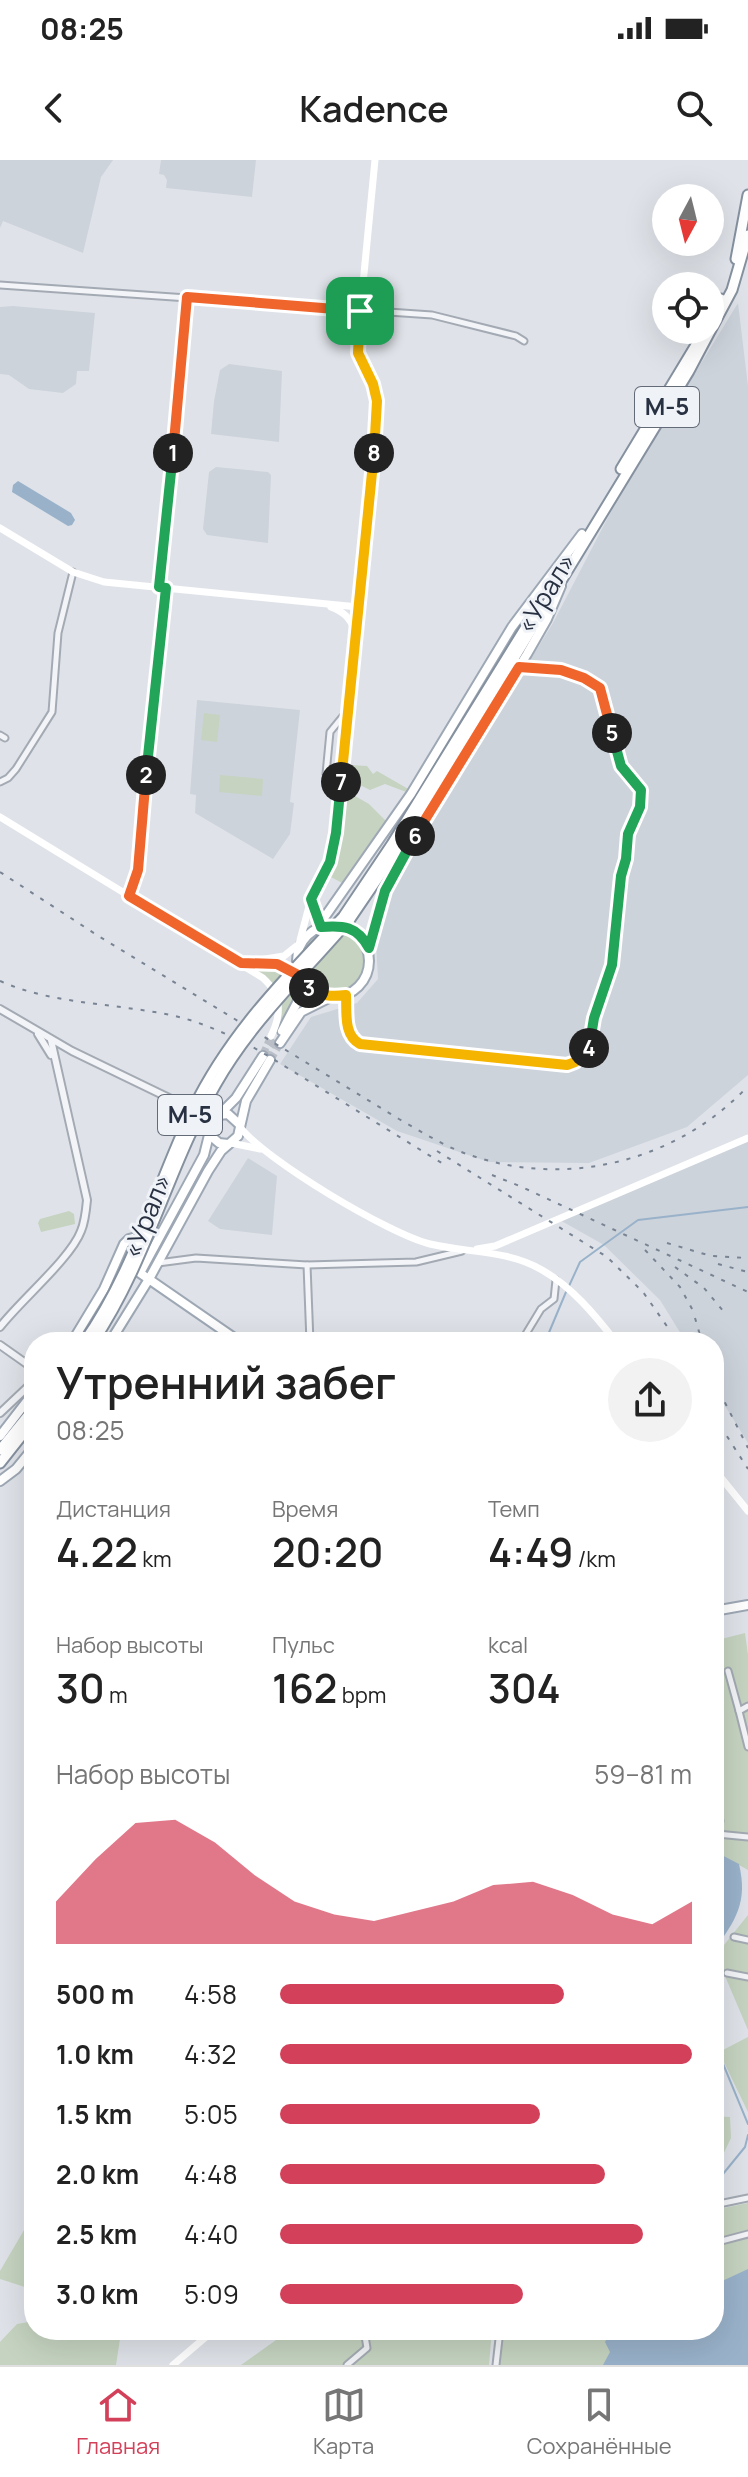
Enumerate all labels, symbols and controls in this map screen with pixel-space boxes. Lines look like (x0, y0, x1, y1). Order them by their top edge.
text: 08:25 (40, 8, 124, 49)
text: Kadence (299, 84, 449, 133)
icon: back (32, 86, 76, 130)
icon: search (672, 86, 716, 130)
north arrow (652, 184, 724, 256)
map controls (652, 184, 724, 344)
button: locate (652, 272, 724, 344)
pin (326, 277, 394, 345)
icon: arrive (338, 289, 382, 333)
road number: М-5 (635, 387, 699, 427)
pin: 1 (153, 433, 193, 473)
pin: 8 (354, 433, 394, 473)
text: 1 (168, 438, 178, 468)
text: 8 (367, 438, 381, 468)
street label: «Урал» (507, 546, 583, 639)
pin: 5 (592, 713, 632, 753)
text: 5 (606, 718, 618, 748)
pin: 2 (126, 755, 166, 795)
text: 2 (139, 760, 153, 790)
pin: 7 (321, 762, 361, 802)
text: 7 (335, 767, 347, 797)
pin: 6 (395, 816, 435, 856)
text: 6 (408, 821, 422, 851)
pin: 3 (289, 968, 329, 1008)
text: 3 (303, 973, 315, 1003)
pin: 4 (569, 1028, 609, 1068)
text: 4 (582, 1033, 596, 1063)
road number: М-5 (158, 1095, 222, 1135)
street label: «Урал» (113, 1168, 179, 1263)
text: Утренний забег (56, 1352, 396, 1412)
button: share (608, 1358, 692, 1442)
text: 08:25 (56, 1412, 125, 1448)
text: Дистанция (56, 1494, 171, 1524)
text: Время (272, 1494, 338, 1524)
text: Темп (488, 1494, 540, 1524)
text: 4.22 (56, 1524, 138, 1579)
text: 20:20 (272, 1524, 383, 1579)
text: 4:49 (488, 1524, 573, 1579)
text: km (138, 1544, 172, 1574)
text: /km (573, 1544, 616, 1574)
text: Набор высоты (56, 1630, 204, 1660)
text: Пульс (272, 1630, 335, 1660)
text: kcal (488, 1630, 528, 1660)
text: 30 (56, 1660, 105, 1715)
text: 162 (272, 1660, 337, 1715)
text: 304 (488, 1660, 561, 1715)
text: m (105, 1680, 128, 1710)
text: bpm (337, 1680, 386, 1710)
text: Набор высоты (56, 1756, 230, 1792)
text: 59–81 m (594, 1756, 692, 1792)
text: 500 m (56, 1976, 134, 2012)
text: 4:58 (184, 1976, 237, 2012)
text: 1.0 km (56, 2036, 134, 2072)
text: 4:32 (184, 2036, 236, 2072)
text: 1.5 km (56, 2096, 132, 2132)
text: 5:05 (184, 2096, 238, 2132)
text: 2.0 km (56, 2156, 139, 2192)
text: 4:48 (184, 2156, 238, 2192)
text: 2.5 km (56, 2216, 137, 2252)
text: 4:40 (184, 2216, 238, 2252)
text: 3.0 km (56, 2276, 139, 2312)
text: 5:09 (184, 2276, 239, 2312)
tab: Главная (76, 2383, 160, 2461)
tab: Карта (313, 2383, 374, 2461)
tab: Сохранённые (527, 2383, 672, 2461)

